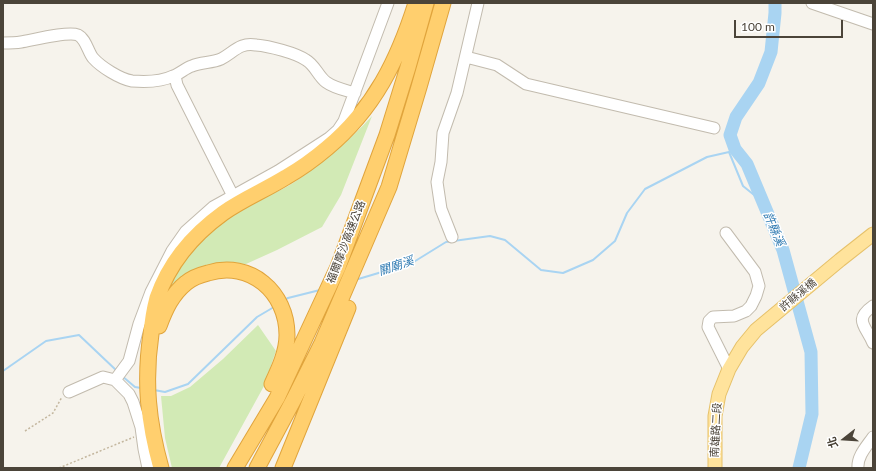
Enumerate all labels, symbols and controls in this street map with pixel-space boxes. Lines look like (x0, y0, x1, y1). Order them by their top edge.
scale bar (736, 12, 845, 38)
text: 100 m (741, 19, 775, 34)
street label: 福爾摩沙高速公路 (324, 199, 368, 285)
water label: 許縣溪 (760, 210, 788, 248)
water label: 關廟溪 (377, 254, 415, 278)
street label: 許縣溪橋 (777, 276, 819, 314)
street label: 南雄路二段 (708, 402, 724, 458)
north arrow (824, 419, 864, 459)
text: 北 (824, 435, 840, 450)

